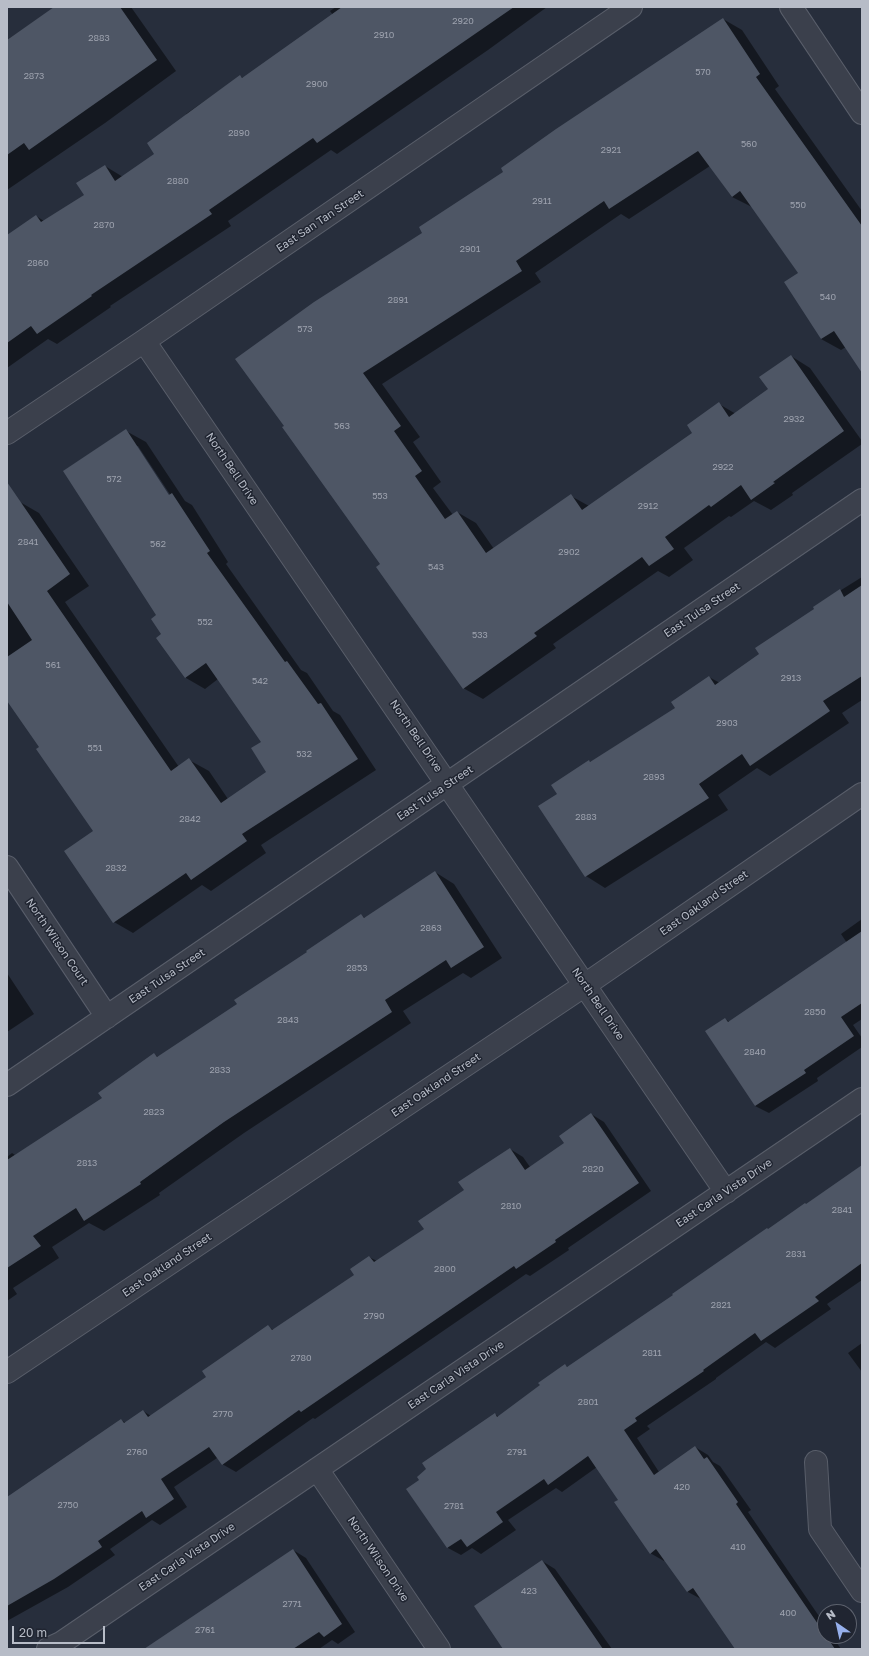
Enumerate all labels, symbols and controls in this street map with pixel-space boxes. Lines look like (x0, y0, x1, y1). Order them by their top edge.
house number: 2920 (452, 16, 474, 26)
house number: 2910 (374, 30, 394, 40)
house number: 2883 (88, 33, 110, 43)
house number: 570 (695, 67, 711, 77)
house number: 2873 (24, 71, 44, 81)
house number: 2900 (306, 79, 328, 89)
house number: 2890 (228, 128, 250, 138)
house number: 560 (741, 139, 757, 149)
house number: 2921 (601, 145, 621, 155)
house number: 2880 (167, 176, 189, 186)
street label: East San Tan Street (274, 187, 366, 255)
house number: 2911 (532, 196, 552, 206)
house number: 550 (790, 200, 806, 210)
house number: 2870 (93, 220, 115, 230)
house number: 2901 (460, 244, 480, 254)
house number: 2860 (27, 258, 49, 268)
house number: 540 (820, 292, 836, 302)
house number: 2891 (388, 295, 408, 305)
house number: 573 (297, 324, 313, 334)
house number: 2932 (783, 414, 805, 424)
house number: 563 (334, 421, 350, 431)
street label: North Bell Drive (203, 430, 261, 508)
house number: 2922 (712, 462, 734, 472)
house number: 572 (106, 474, 122, 484)
house number: 553 (372, 491, 388, 501)
house number: 2912 (638, 501, 658, 511)
house number: 2841 (18, 537, 38, 547)
house number: 562 (150, 539, 166, 549)
house number: 2902 (558, 547, 580, 557)
house number: 543 (428, 562, 444, 572)
street label: East Tulsa Street (661, 580, 743, 640)
house number: 552 (197, 617, 213, 627)
house number: 533 (472, 630, 488, 640)
house number: 561 (45, 660, 61, 670)
house number: 2913 (781, 673, 801, 683)
house number: 542 (252, 676, 268, 686)
street label: North Bell Drive (387, 697, 445, 775)
house number: 2903 (716, 718, 738, 728)
house number: 551 (88, 743, 102, 753)
house number: 532 (296, 749, 312, 759)
street label: East Tulsa Street (394, 763, 476, 823)
house number: 2893 (643, 772, 665, 782)
house number: 2883 (575, 812, 597, 822)
house number: 2842 (179, 814, 201, 824)
house number: 2832 (105, 863, 127, 873)
street label: East Oakland Street (657, 867, 751, 939)
street label: North Wilson Court (23, 896, 91, 988)
house number: 2863 (420, 923, 442, 933)
street label: East Tulsa Street (126, 946, 208, 1006)
house number: 2853 (346, 963, 368, 973)
street label: North Bell Drive (569, 965, 627, 1043)
house number: 2850 (804, 1007, 826, 1017)
house number: 2843 (277, 1015, 299, 1025)
house number: 2840 (744, 1047, 766, 1057)
street label: East Oakland Street (389, 1050, 483, 1120)
house number: 2833 (209, 1065, 231, 1075)
house number: 2823 (143, 1107, 165, 1117)
street label: East Carla Vista Drive (673, 1156, 775, 1230)
house number: 2813 (77, 1158, 97, 1168)
house number: 2820 (582, 1164, 604, 1174)
house number: 2810 (501, 1201, 521, 1211)
house number: 2841 (832, 1205, 852, 1215)
street label: East Oakland Street (120, 1230, 214, 1300)
house number: 2831 (786, 1249, 806, 1259)
house number: 2800 (434, 1264, 456, 1274)
house number: 2821 (711, 1300, 731, 1310)
house number: 2790 (363, 1311, 385, 1321)
street label: East Carla Vista Drive (405, 1338, 507, 1412)
house number: 2811 (642, 1348, 662, 1358)
house number: 2780 (290, 1353, 312, 1363)
house number: 2801 (578, 1397, 598, 1407)
house number: 2770 (213, 1409, 233, 1419)
house number: 2760 (126, 1447, 148, 1457)
house number: 2791 (507, 1447, 527, 1457)
house number: 420 (674, 1482, 690, 1492)
house number: 2750 (58, 1500, 78, 1510)
house number: 2781 (444, 1501, 464, 1511)
street label: North Wilson Drive (345, 1514, 411, 1604)
street label: East Carla Vista Drive (136, 1520, 238, 1594)
house number: 410 (730, 1542, 746, 1552)
house number: 423 (521, 1586, 537, 1596)
house number: 2771 (282, 1599, 302, 1609)
north arrow (817, 1604, 857, 1644)
text: N (823, 1607, 838, 1622)
house number: 400 (780, 1608, 796, 1618)
scale bar (14, 1618, 107, 1644)
text: 20 m (19, 1625, 47, 1640)
house number: 2761 (195, 1625, 215, 1635)

